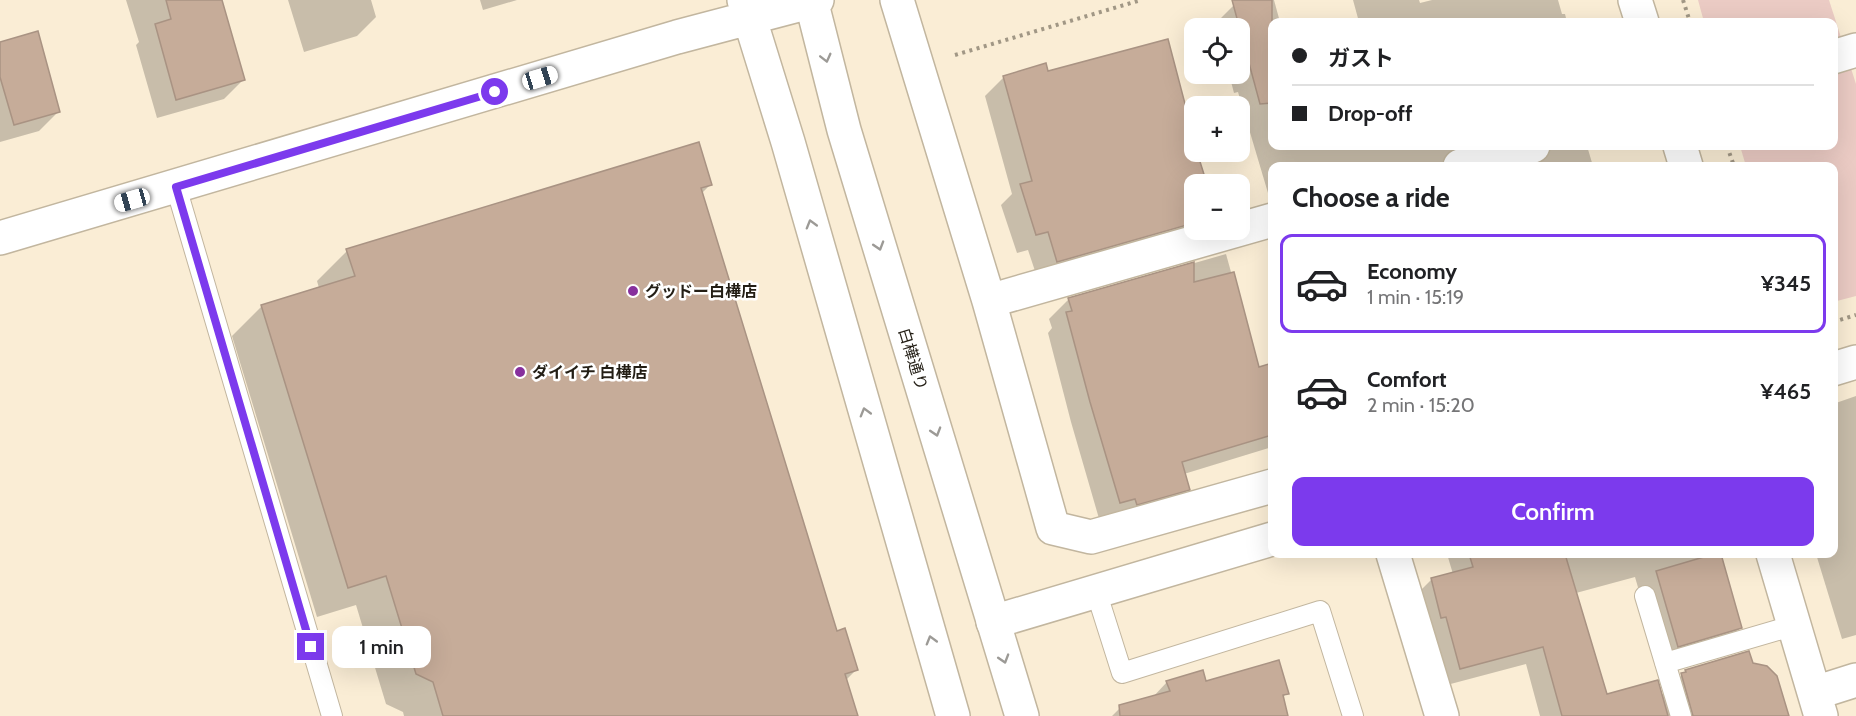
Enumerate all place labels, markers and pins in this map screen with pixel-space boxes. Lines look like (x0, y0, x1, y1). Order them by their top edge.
place label: グッドー白樺店 (645, 282, 757, 301)
marker: グッドー白樺店 (626, 284, 640, 298)
place label: ダイイチ 白樺店 (532, 363, 648, 382)
marker: ダイイチ 白樺店 (513, 365, 527, 379)

